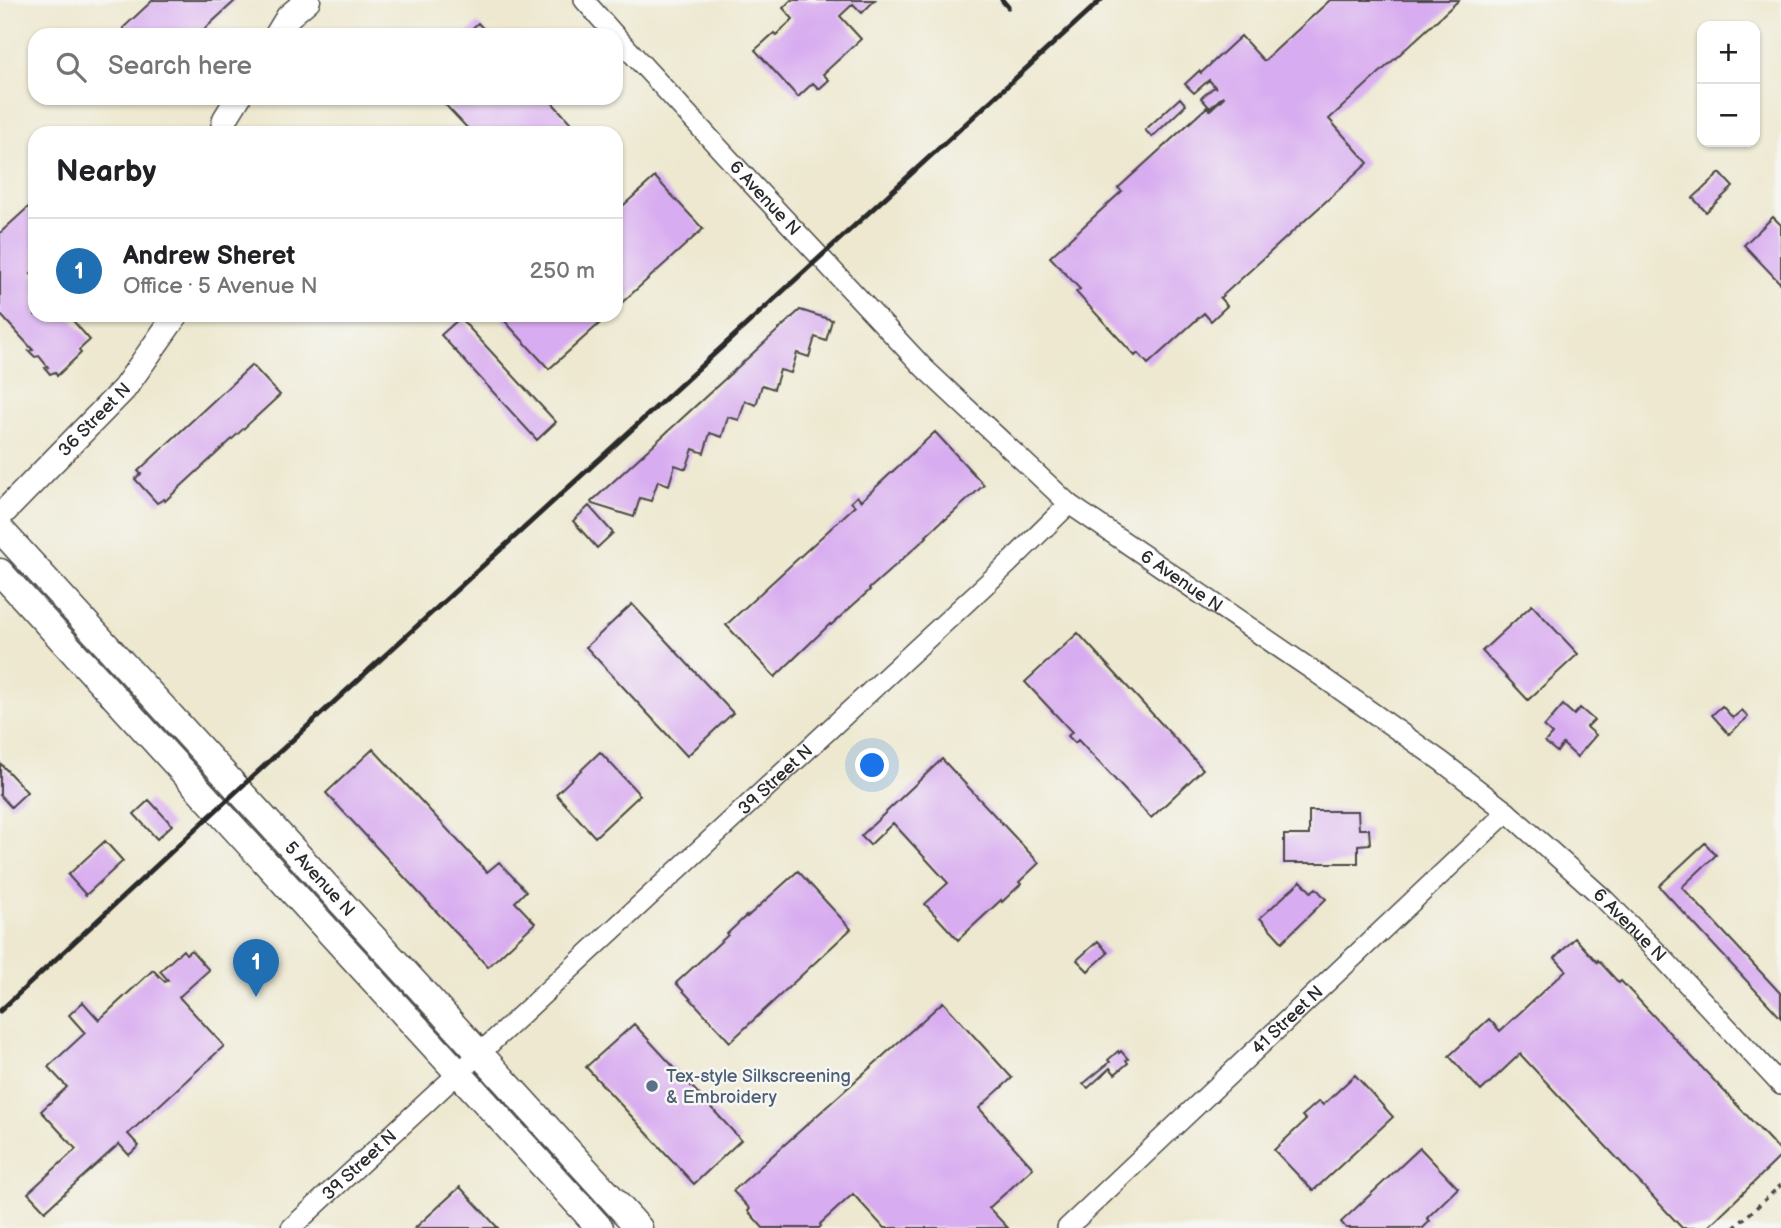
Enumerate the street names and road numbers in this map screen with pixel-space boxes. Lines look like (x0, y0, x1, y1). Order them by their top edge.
street label: 6 Avenue N (725, 156, 805, 240)
street label: 36 Street N (54, 379, 135, 461)
street label: 6 Avenue N (1136, 546, 1226, 617)
street label: 39 Street N (734, 740, 817, 820)
street label: 5 Avenue N (280, 837, 359, 921)
street label: 6 Avenue N (1589, 884, 1670, 966)
street label: 41 Street N (1247, 982, 1328, 1059)
street label: 39 Street N (318, 1126, 401, 1205)

